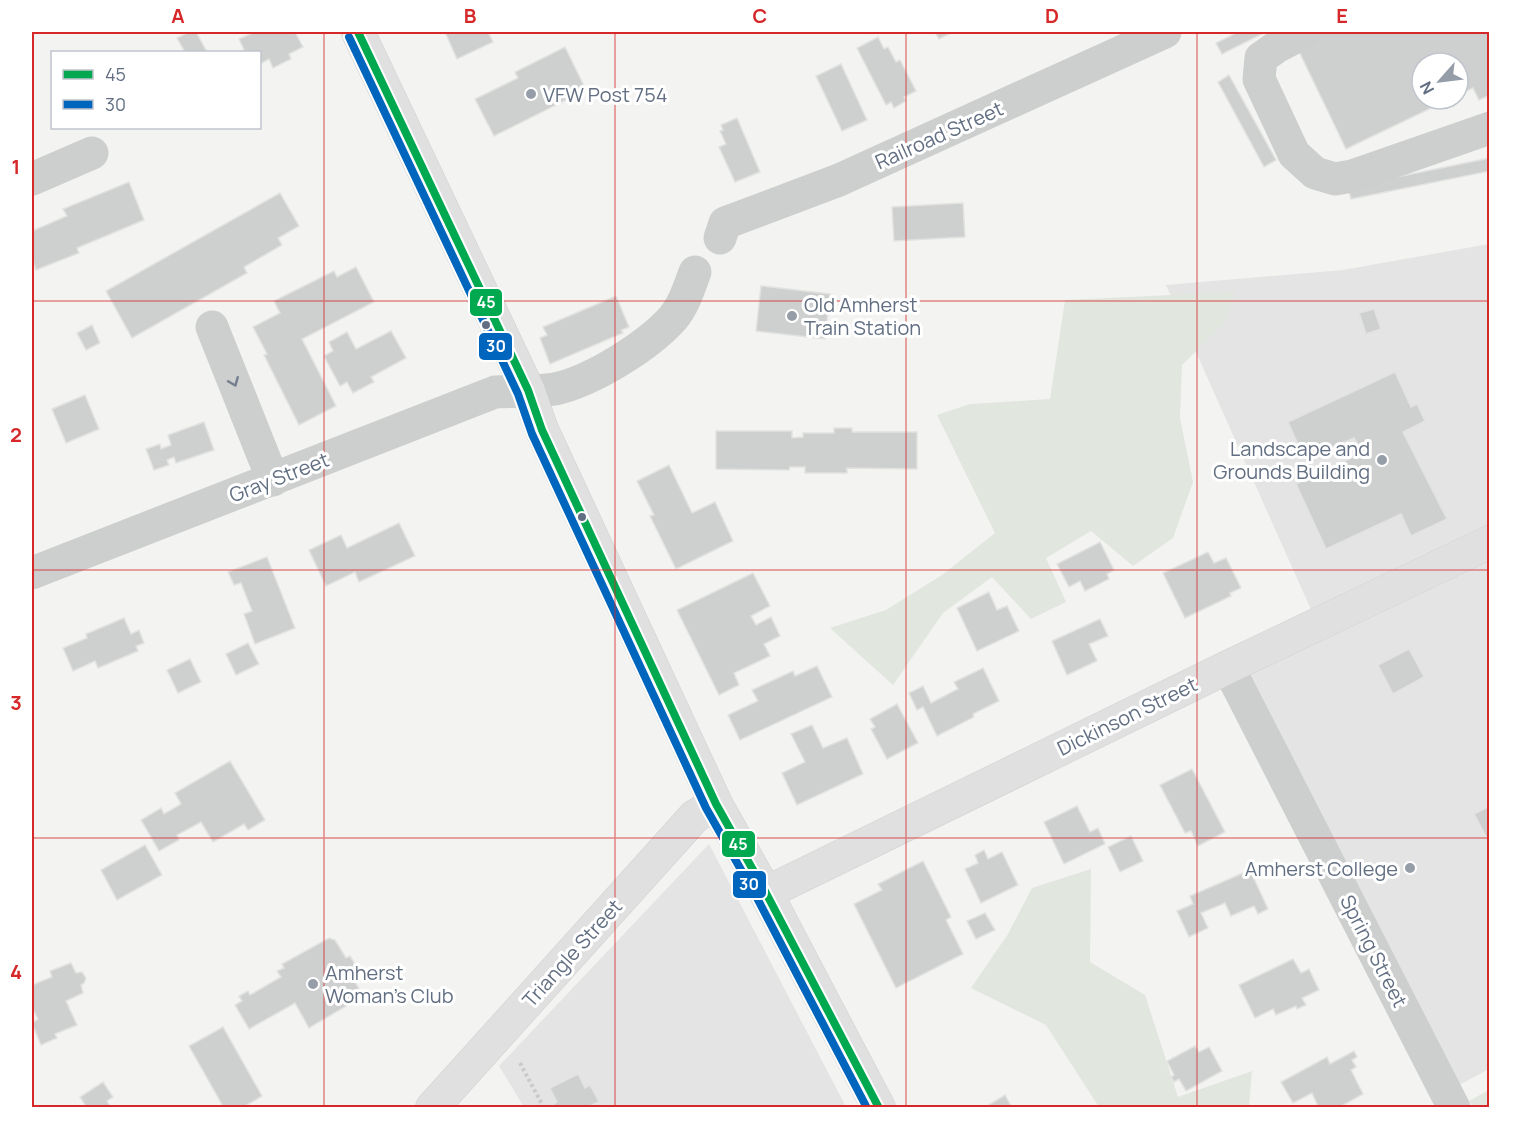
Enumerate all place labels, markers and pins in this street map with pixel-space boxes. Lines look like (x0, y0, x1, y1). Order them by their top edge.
place label: VFW Post 754 (543, 81, 667, 108)
marker: VFW Post 754 (524, 87, 538, 101)
place label: Old Amherst Train Station (804, 291, 921, 341)
marker: Old Amherst Train Station (785, 309, 799, 323)
unlabelled marker (480, 319, 492, 331)
place label: Landscape and Grounds Building (1213, 435, 1370, 485)
marker: Landscape and Grounds Building (1375, 453, 1389, 467)
unlabelled marker (576, 511, 588, 523)
place label: Amherst College (1245, 855, 1398, 882)
marker: Amherst College (1403, 861, 1417, 875)
place label: Amherst Woman's Club (325, 959, 454, 1009)
marker: Amherst Woman's Club (306, 977, 320, 991)

